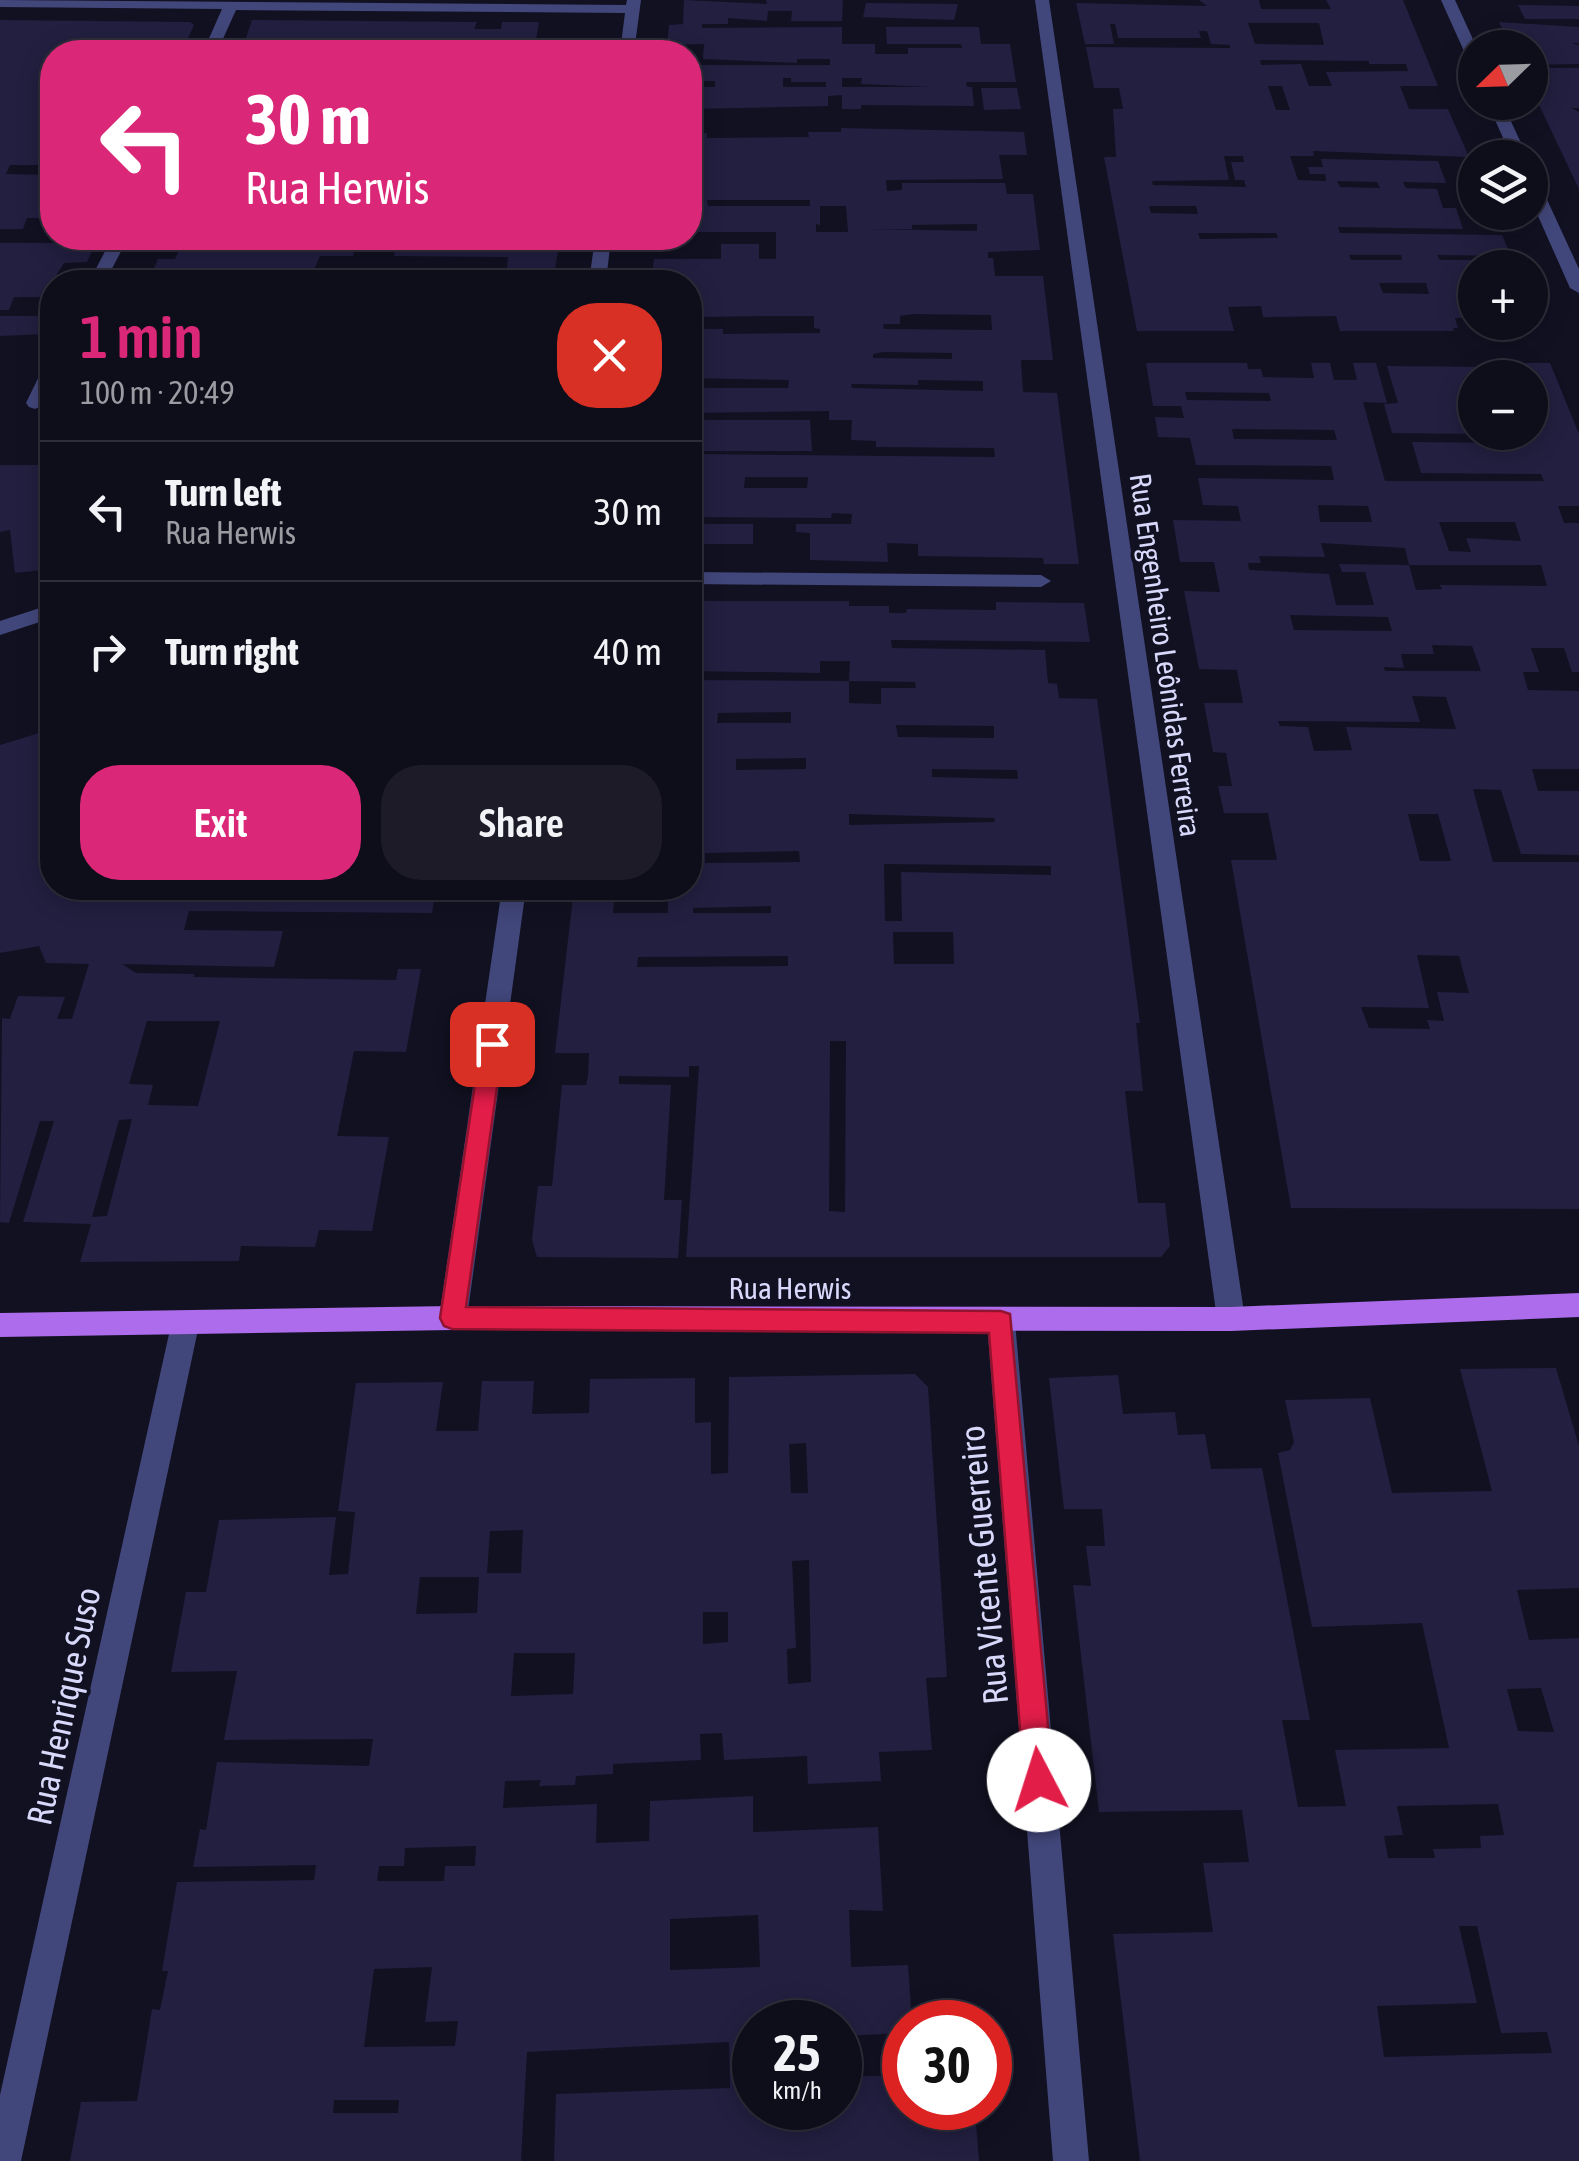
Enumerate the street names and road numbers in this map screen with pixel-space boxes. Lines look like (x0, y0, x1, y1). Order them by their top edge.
street label: Rua Engenheiro Leônidas Ferreira (1124, 471, 1208, 839)
street label: Rua Herwis (729, 1271, 851, 1305)
street label: Rua Vicente Guerreiro (951, 1424, 1015, 1706)
street label: Rua Henrique Suso (18, 1584, 108, 1828)

